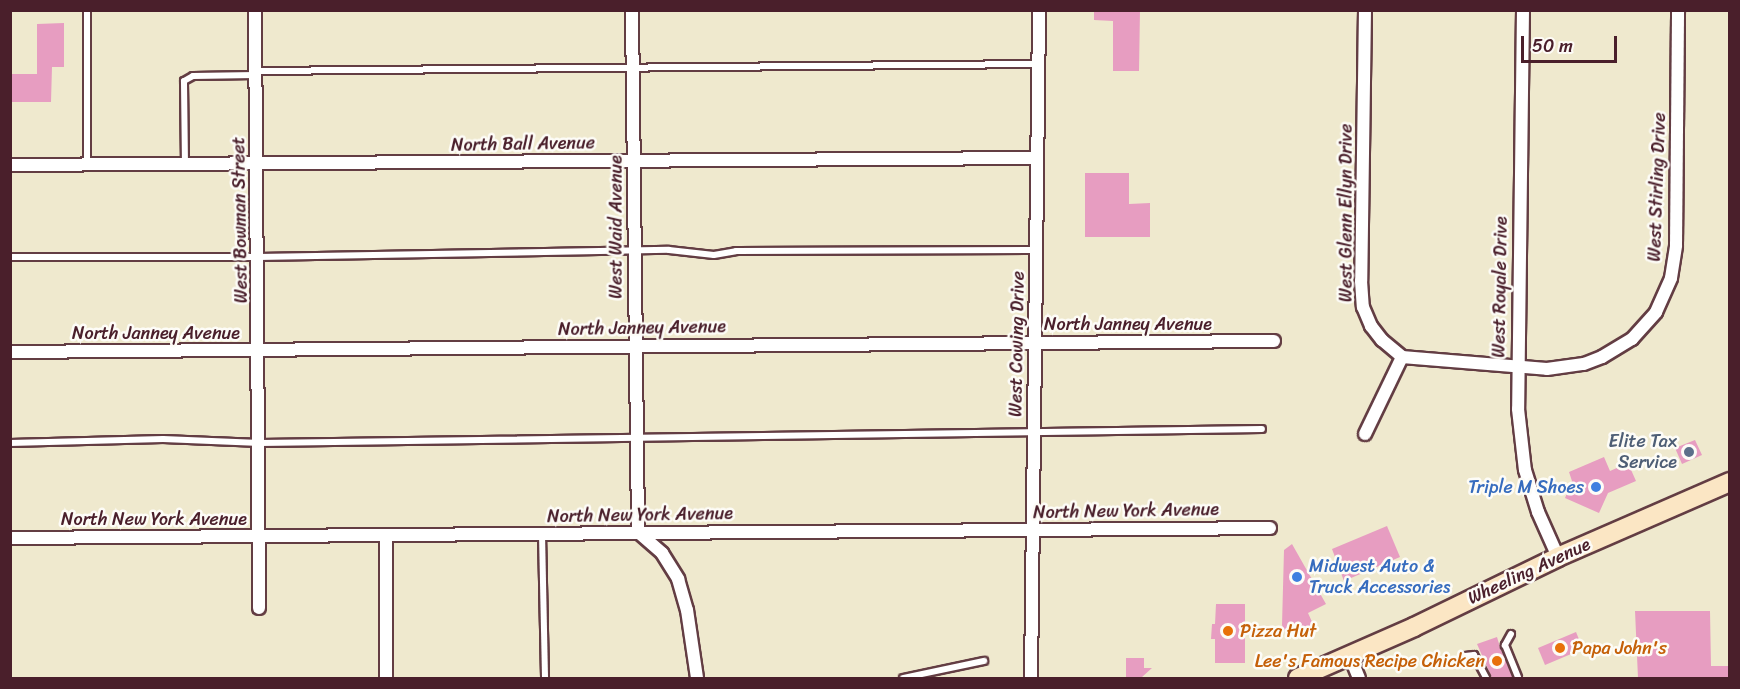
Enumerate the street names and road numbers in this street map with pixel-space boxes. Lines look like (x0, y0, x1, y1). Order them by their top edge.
street label: West Stirling Drive (1644, 112, 1670, 262)
street label: West Glenn Ellyn Drive (1335, 124, 1357, 302)
street label: North Ball Avenue (451, 132, 595, 156)
street label: West Bowman Street (228, 137, 252, 303)
street label: West Waid Avenue (605, 155, 627, 299)
street label: West Royale Drive (1488, 216, 1512, 358)
street label: West Cowing Drive (1005, 271, 1029, 417)
street label: North Janney Avenue (1044, 313, 1212, 335)
street label: North Janney Avenue (558, 316, 726, 340)
street label: North Janney Avenue (72, 322, 240, 344)
street label: North New York Avenue (1033, 499, 1219, 523)
street label: North New York Avenue (547, 503, 733, 527)
street label: North New York Avenue (61, 508, 247, 530)
street label: Wheeling Avenue (1464, 533, 1594, 609)

